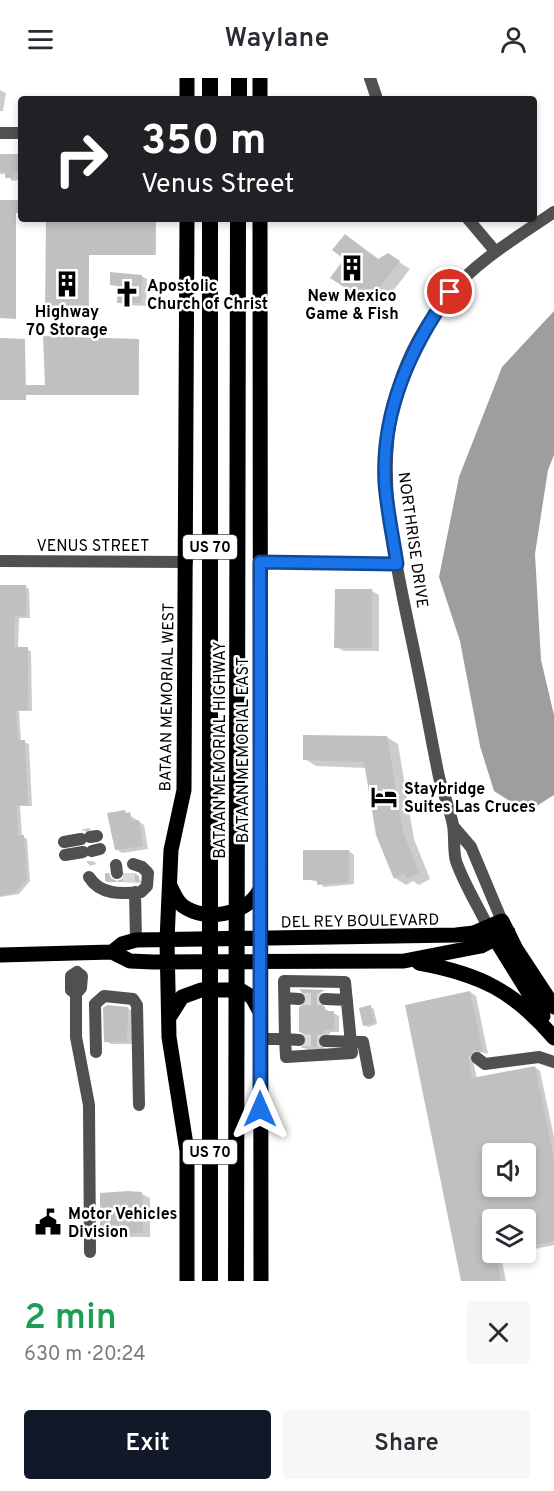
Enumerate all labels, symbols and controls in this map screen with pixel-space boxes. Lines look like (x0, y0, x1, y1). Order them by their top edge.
text: Waylane (225, 22, 329, 56)
icon: menu (24, 23, 57, 56)
icon: person (497, 23, 530, 56)
text: 350 m (141, 116, 267, 169)
icon: right (42, 120, 120, 198)
text: Venus Street (141, 168, 295, 202)
building icon: New Mexico Game & Fish (337, 253, 367, 283)
pin (424, 266, 475, 317)
building icon: Highway 70 Storage (52, 269, 82, 299)
icon: arrive (433, 275, 466, 308)
place label: Apostolic Church of Christ (147, 277, 268, 315)
church icon: Apostolic Church of Christ (112, 279, 142, 309)
place label: New Mexico Game & Fish (305, 287, 399, 325)
place label: Highway 70 Storage (26, 303, 108, 341)
street label: NORTHRISE DRIVE (393, 471, 431, 610)
road number: US 70 (183, 535, 237, 559)
street label: VENUS STREET (37, 537, 149, 557)
street label: BATAAN MEMORIAL WEST (156, 603, 180, 791)
street label: BATAAN MEMORIAL HIGHWAY (211, 641, 231, 859)
street label: BATAAN MEMORIAL EAST (234, 657, 254, 843)
place label: Staybridge Suites Las Cruces (404, 780, 536, 818)
hotel icon: Staybridge Suites Las Cruces (369, 782, 399, 812)
street label: DEL REY BOULEVARD (281, 911, 440, 933)
position arrow (228, 1077, 292, 1141)
road number: US 70 (183, 1140, 237, 1164)
map controls (482, 1143, 536, 1263)
button: sound (482, 1143, 536, 1197)
place label: Motor Vehicles Division (68, 1205, 177, 1243)
public building icon: Motor Vehicles Division (33, 1207, 63, 1237)
button: layers (482, 1209, 536, 1263)
text: 2 min (24, 1296, 117, 1342)
button: close (467, 1301, 530, 1364)
text: 630 m · 20:24 (24, 1342, 146, 1368)
button: Exit (24, 1410, 271, 1479)
button: Share (283, 1410, 530, 1479)

